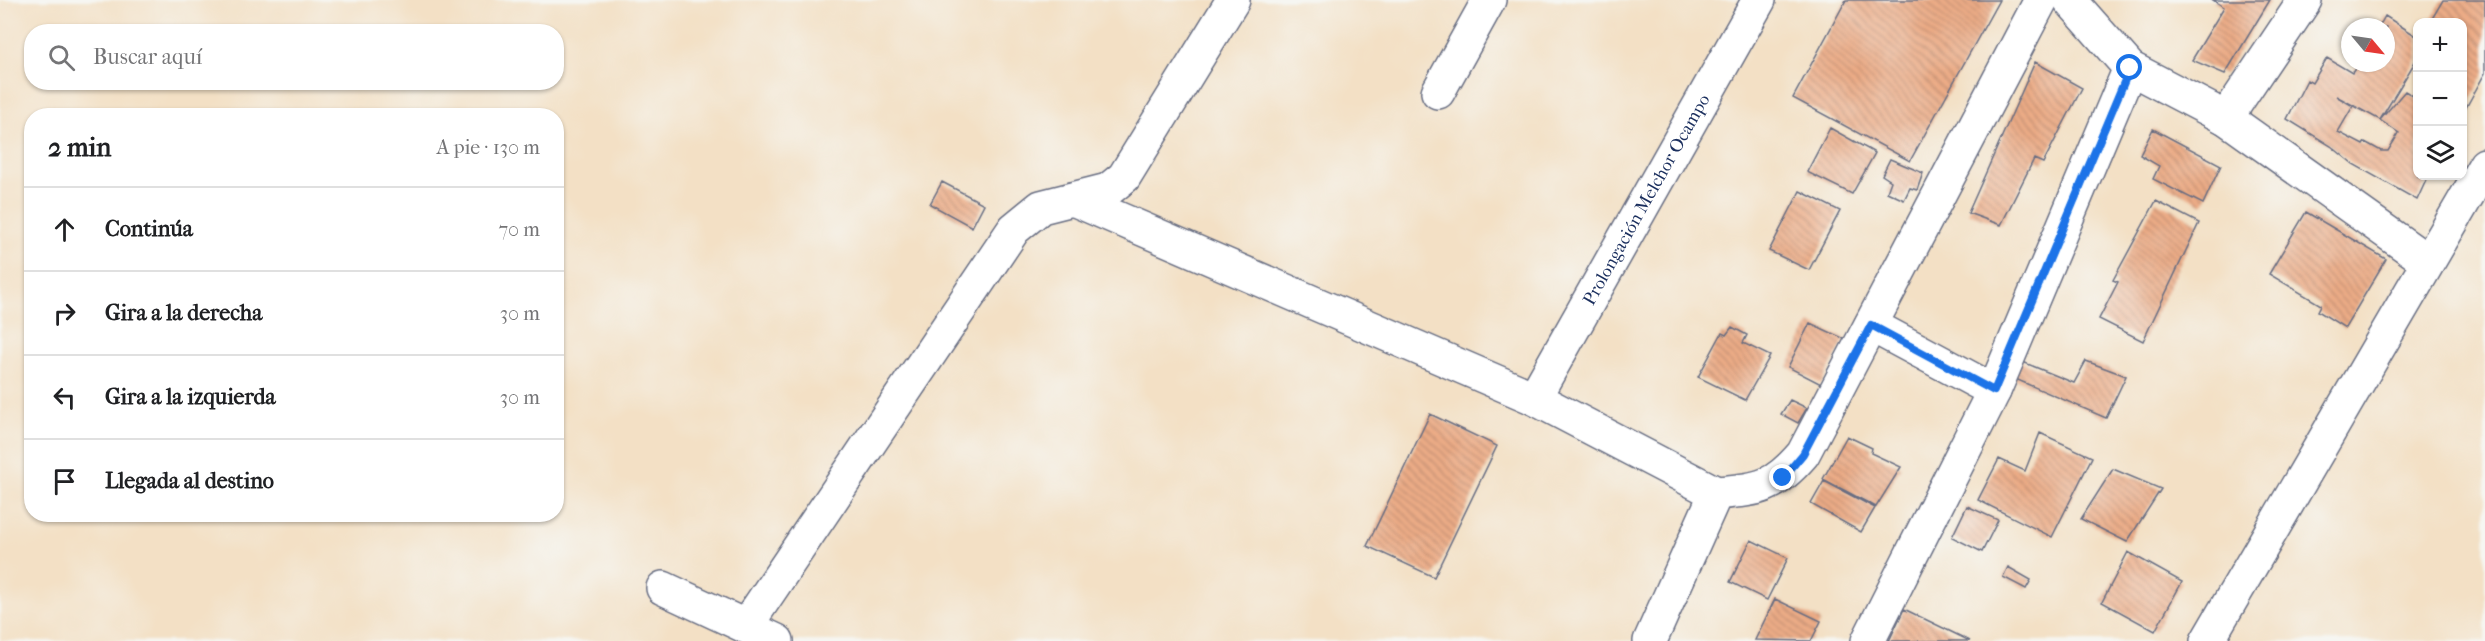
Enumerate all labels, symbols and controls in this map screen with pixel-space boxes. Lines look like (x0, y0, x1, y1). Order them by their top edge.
north arrow (2341, 18, 2395, 72)
map controls (2413, 18, 2467, 180)
button: + (2413, 18, 2467, 72)
search box (24, 24, 564, 90)
icon: search (45, 41, 78, 74)
text: Buscar aquí (93, 44, 202, 70)
route start (2116, 54, 2142, 80)
button: − (2413, 72, 2467, 126)
street label: Prolongación Melchor Ocampo (1579, 91, 1715, 309)
button: layers (2413, 126, 2467, 180)
text: 2 min (48, 132, 111, 163)
text: A pie · 130 m (436, 136, 540, 159)
icon: ahead (48, 213, 81, 246)
text: Continúa (105, 216, 193, 242)
text: 70 m (498, 218, 540, 241)
icon: right (48, 297, 81, 330)
text: Gira a la derecha (105, 300, 262, 326)
text: 30 m (500, 302, 540, 325)
icon: left (48, 381, 81, 414)
text: Gira a la izquierda (105, 384, 276, 410)
text: 30 m (500, 386, 540, 409)
route end (1769, 464, 1795, 490)
icon: arrive (48, 465, 81, 498)
text: Llegada al destino (105, 468, 274, 494)

